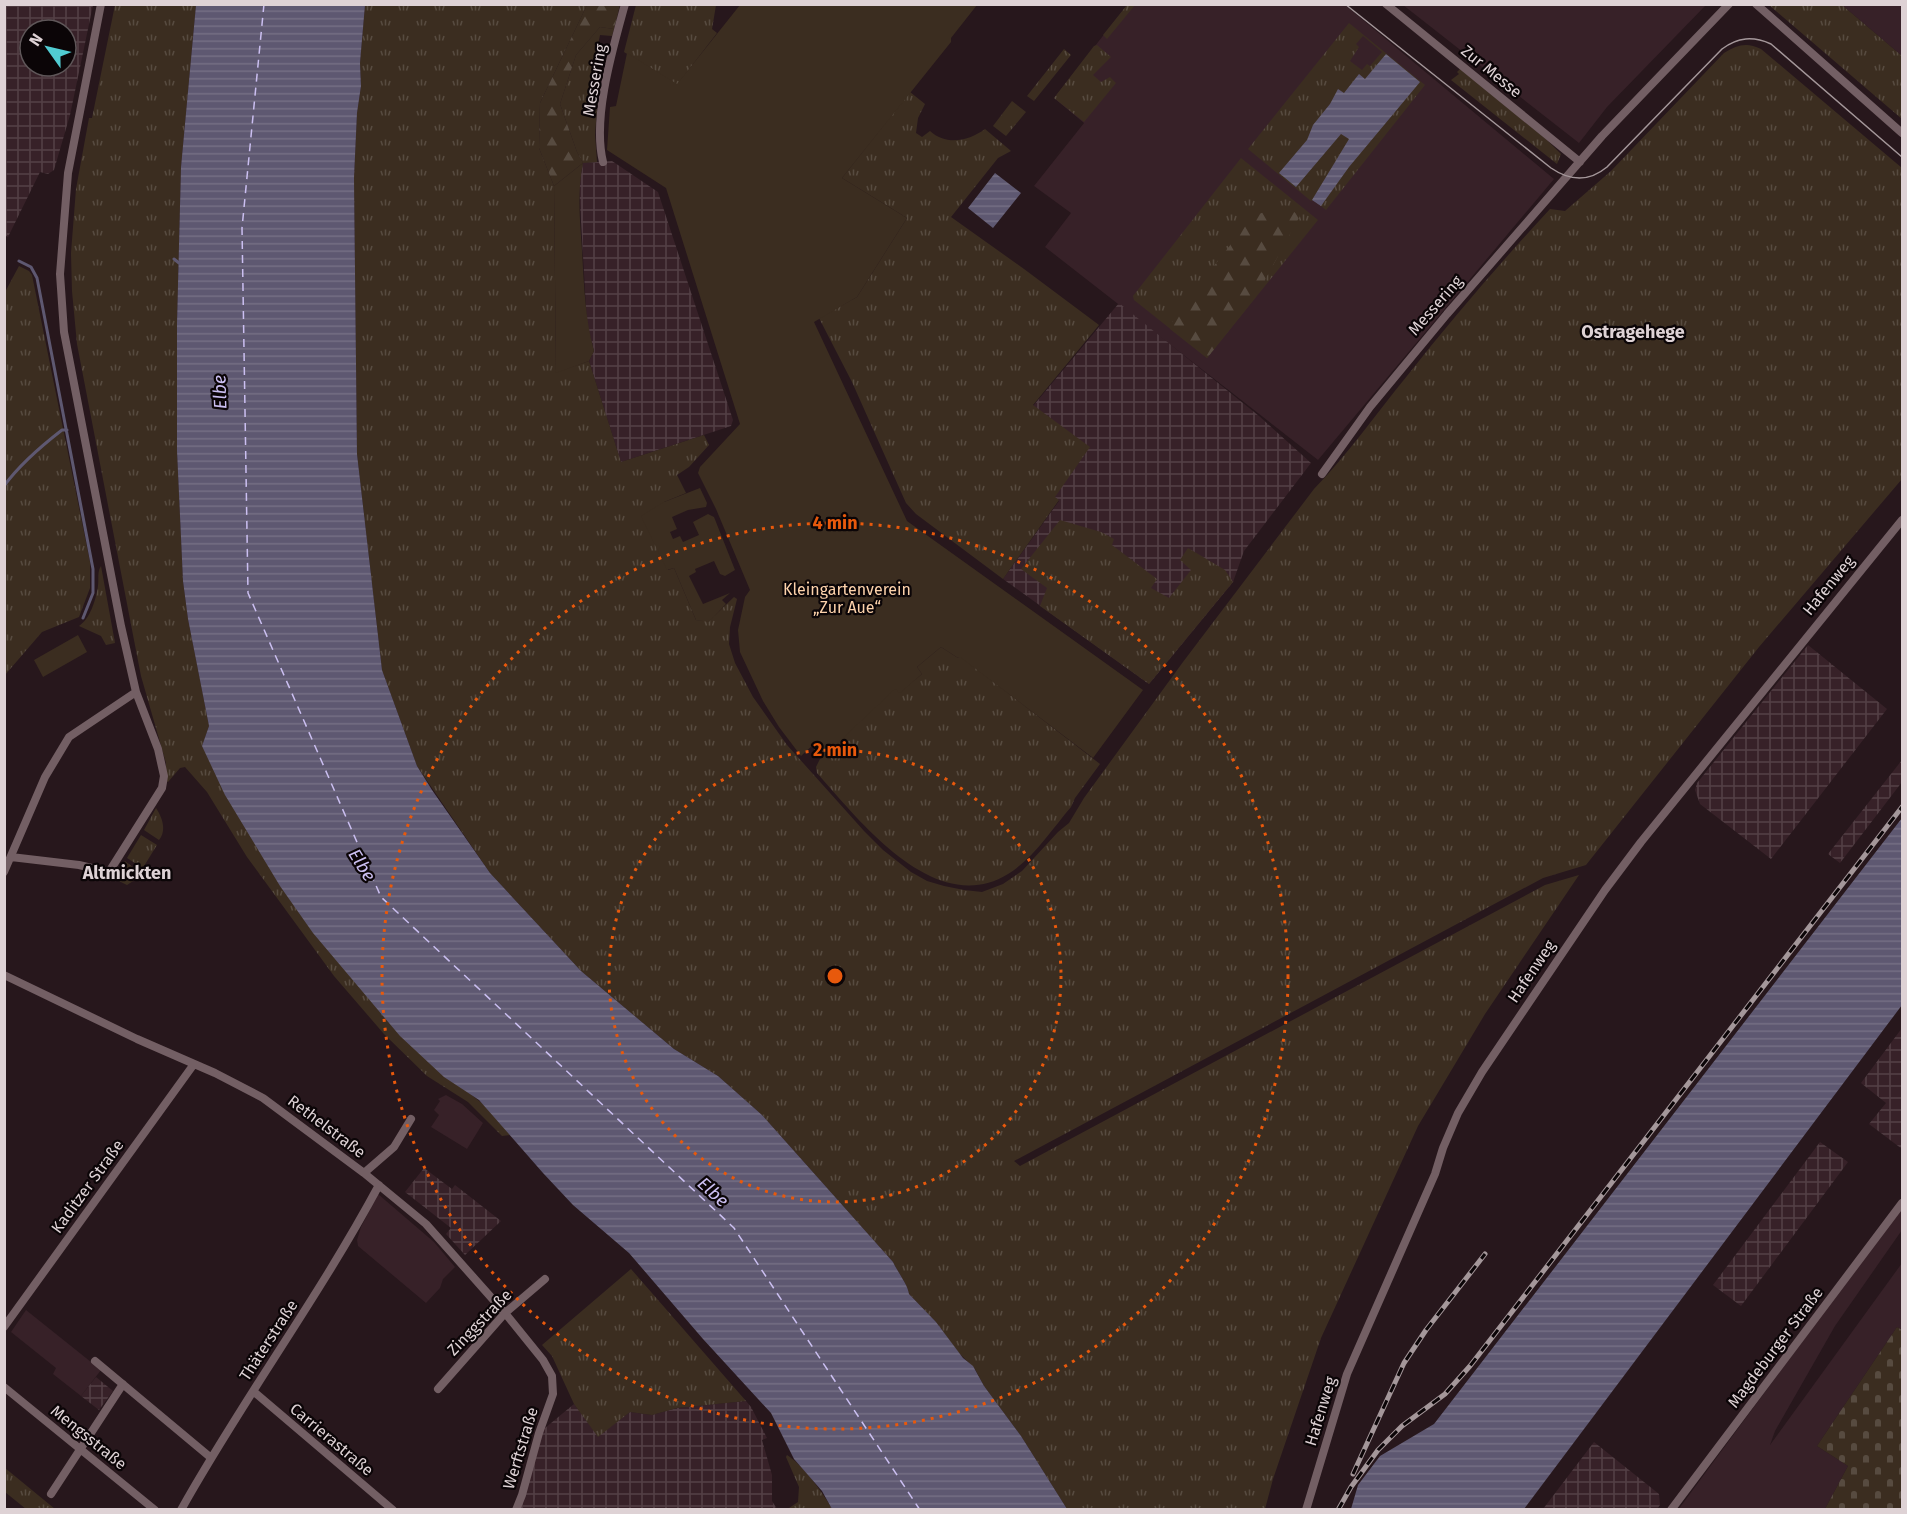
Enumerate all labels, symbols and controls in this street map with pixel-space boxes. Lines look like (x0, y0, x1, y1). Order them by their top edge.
north arrow (18, 18, 78, 78)
text: N (25, 30, 47, 50)
street label: Zur Messe (1458, 41, 1526, 102)
street label: Messering (579, 42, 610, 118)
street label: Messering (1404, 271, 1467, 339)
district label: Ostragehege (1581, 321, 1685, 343)
water label: Elbe (208, 374, 232, 410)
text: 4 min (812, 512, 858, 534)
street label: Hafenweg (1799, 551, 1859, 619)
park label: Kleingartenverein „Zur Aue“ (783, 580, 911, 617)
text: 2 min (813, 739, 857, 761)
water label: Elbe (344, 845, 380, 885)
district label: Altmickten (82, 862, 171, 884)
street label: Hafenweg (1504, 936, 1560, 1006)
centre of rings (825, 966, 845, 986)
street label: Rethelstraße (284, 1091, 369, 1162)
street label: Kaditzer Straße (47, 1136, 128, 1237)
water label: Elbe (693, 1172, 733, 1212)
street label: Magdeburger Straße (1724, 1283, 1827, 1411)
street label: Zinggstraße (443, 1285, 516, 1359)
street label: Thäterstraße (235, 1296, 302, 1384)
street label: Hafenweg (1301, 1374, 1340, 1448)
street label: Carrierastraße (286, 1399, 377, 1480)
street label: Mengsstraße (47, 1401, 130, 1474)
street label: Werftstraße (499, 1405, 542, 1492)

